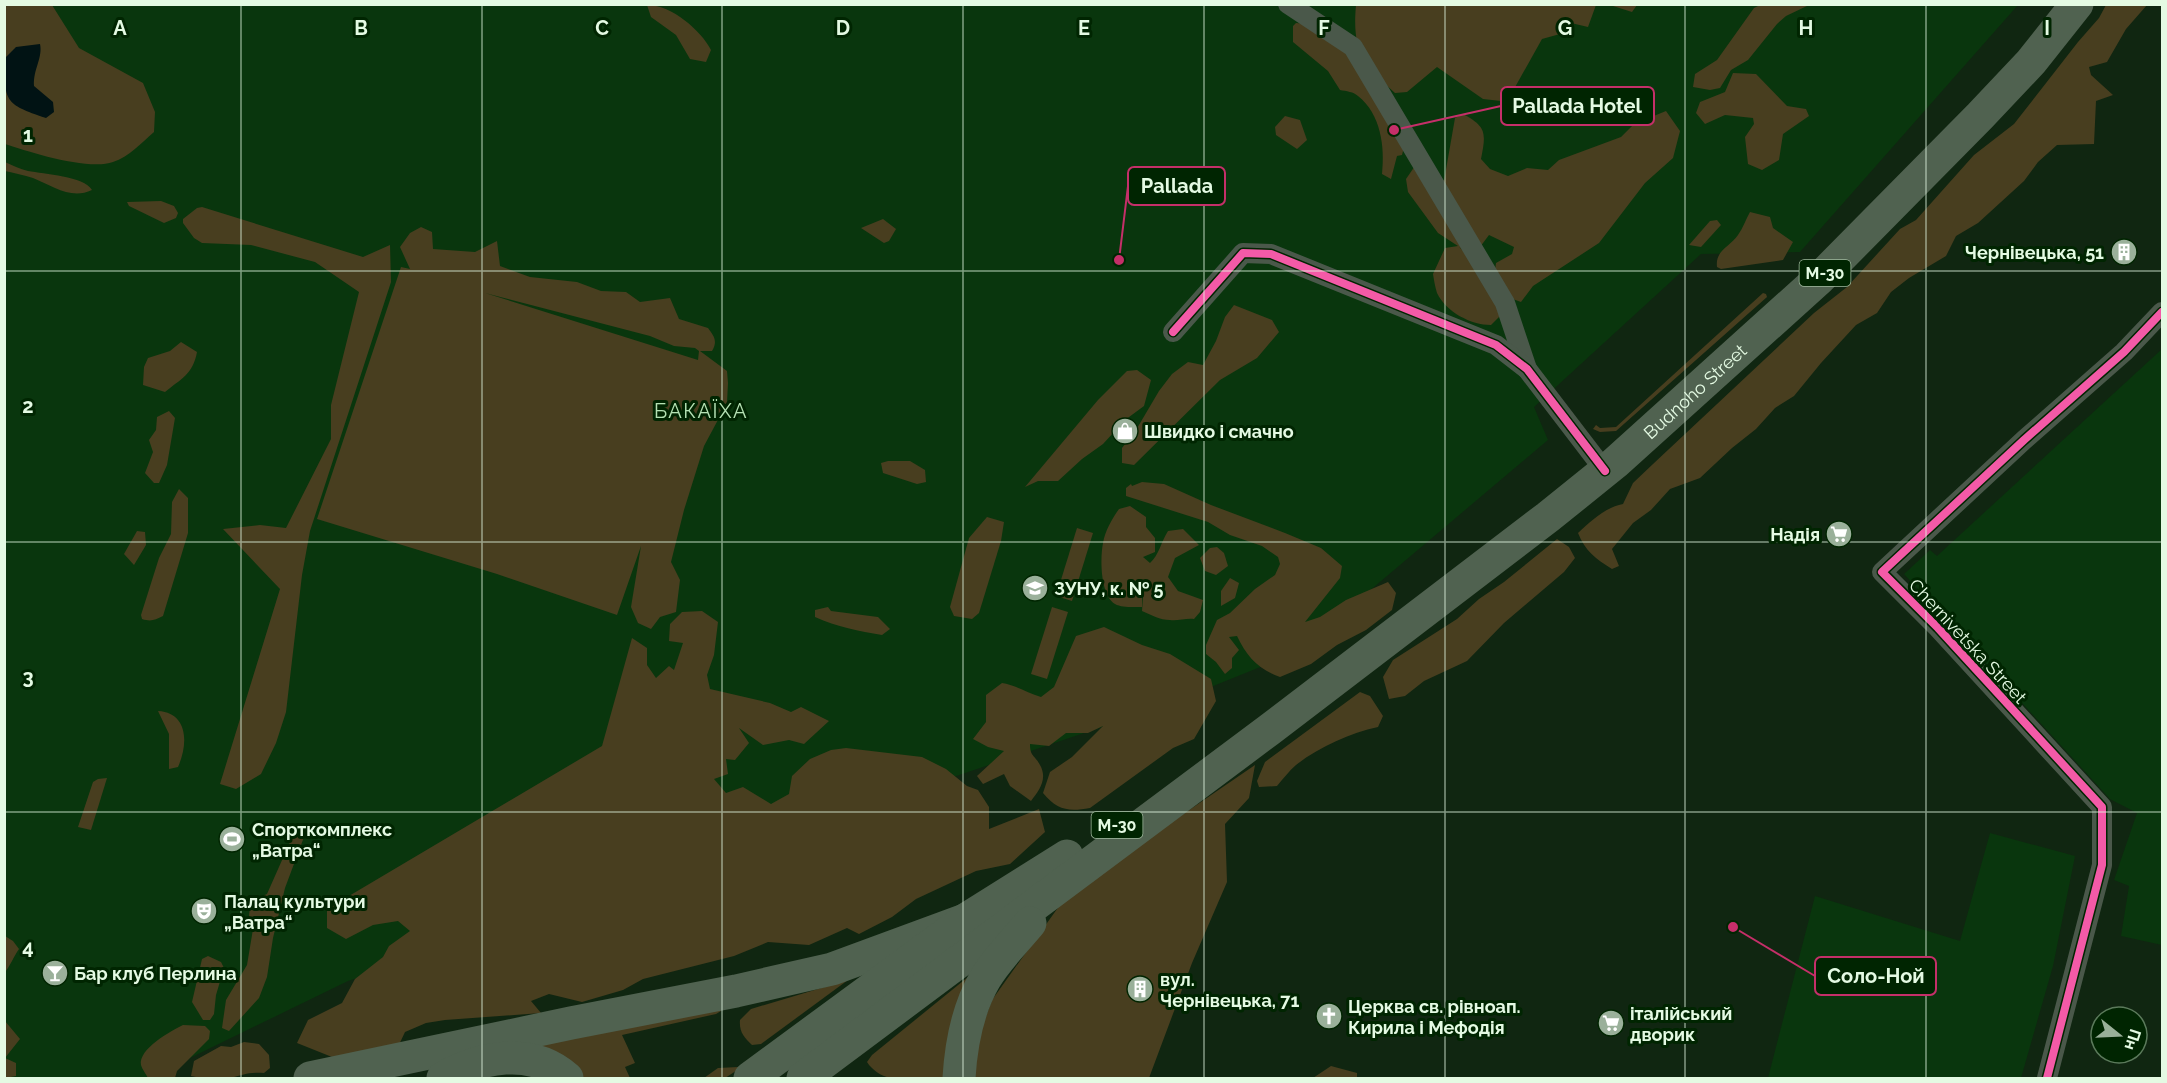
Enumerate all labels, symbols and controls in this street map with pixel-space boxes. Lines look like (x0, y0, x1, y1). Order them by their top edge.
text: A (113, 16, 127, 40)
text: B (354, 16, 368, 40)
text: C (595, 16, 609, 40)
text: D (836, 16, 850, 40)
text: E (1078, 16, 1090, 40)
text: F (1318, 16, 1330, 40)
text: G (1558, 16, 1572, 40)
text: H (1799, 16, 1813, 40)
text: I (2044, 16, 2050, 40)
callout: Pallada Hotel (1501, 87, 1654, 125)
text: Pallada Hotel (1512, 94, 1642, 118)
text: 1 (23, 123, 33, 147)
callout: Pallada (1128, 167, 1225, 205)
text: Pallada (1141, 174, 1213, 198)
building icon: Чернівецька, 51 (2109, 237, 2139, 267)
place label: Чернівецька, 51 (1965, 242, 2104, 263)
road number: М-30 (1800, 260, 1850, 286)
street label: Budnoho Street (1639, 339, 1750, 443)
text: 2 (22, 394, 34, 418)
district label: БАКАЇХА (654, 399, 748, 423)
shop icon: Швидко і смачно (1110, 416, 1140, 446)
place label: Швидко і смачно (1144, 421, 1294, 442)
supermarket icon: Надія (1824, 519, 1854, 549)
place label: Надія (1770, 524, 1820, 545)
school or university icon: ЗУНУ, к. № 5 (1020, 573, 1050, 603)
street label: Chernivetska Street (1905, 574, 2031, 708)
place label: ЗУНУ, к. № 5 (1054, 578, 1164, 599)
text: 3 (22, 665, 34, 689)
road number: М-30 (1092, 812, 1142, 838)
place label: Спорткомплекс „Ватра“ (252, 819, 392, 861)
sports icon: Спорткомплекс „Ватра“ (217, 824, 247, 854)
place label: Палац культури „Ватра“ (224, 891, 366, 933)
theatre icon: Палац культури „Ватра“ (189, 896, 219, 926)
text: 4 (22, 935, 34, 959)
callout: Соло-Ной (1815, 957, 1936, 995)
bar icon: Бар клуб Перлина (40, 958, 70, 988)
place label: Бар клуб Перлина (74, 963, 237, 984)
text: Соло-Ной (1827, 964, 1925, 988)
place label: вул. Чернівецька, 71 (1160, 969, 1299, 1011)
building icon: вул. Чернівецька, 71 (1125, 974, 1155, 1004)
place label: Церква св. рівноап. Кирила і Мефодія (1348, 996, 1521, 1038)
church icon: Церква св. рівноап. Кирила і Мефодія (1314, 1001, 1344, 1031)
place label: італійський дворик (1630, 1003, 1732, 1045)
north arrow (2089, 1005, 2149, 1065)
supermarket icon: італійський дворик (1596, 1008, 1626, 1038)
text: Пн (2120, 1026, 2145, 1053)

